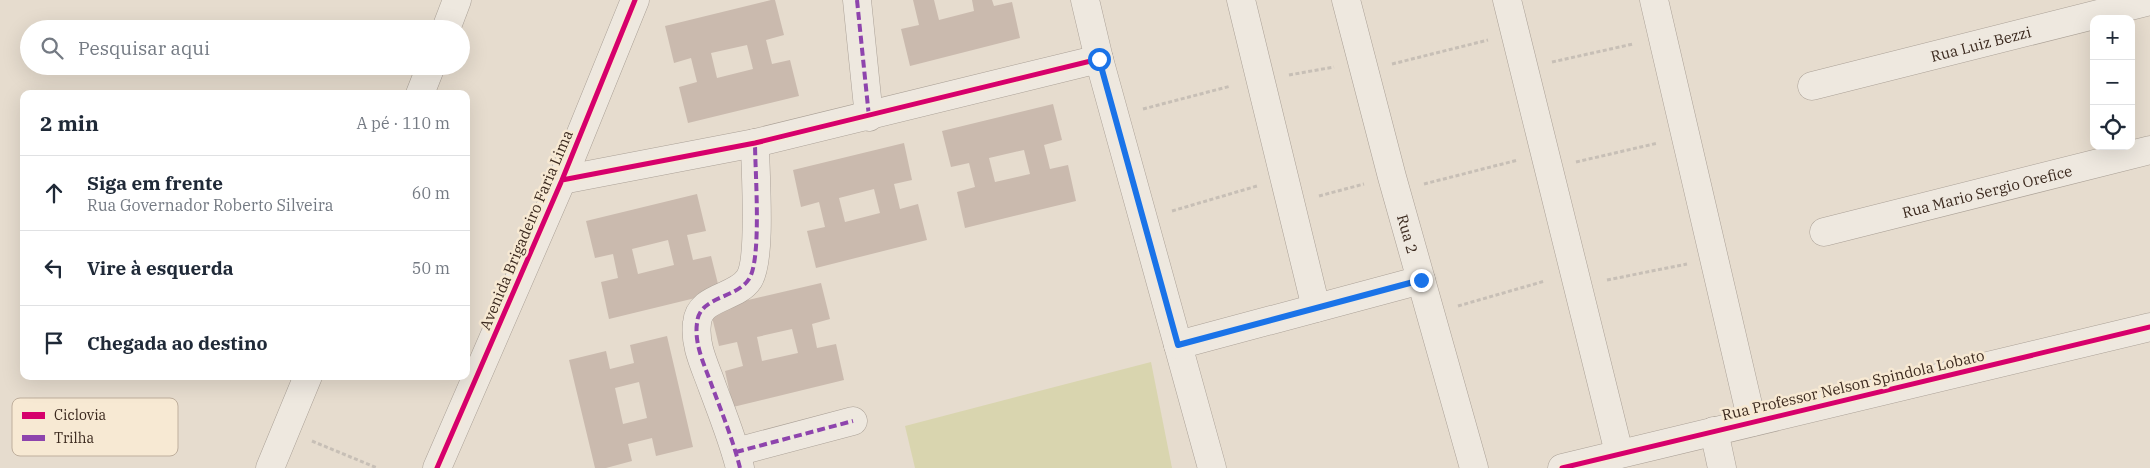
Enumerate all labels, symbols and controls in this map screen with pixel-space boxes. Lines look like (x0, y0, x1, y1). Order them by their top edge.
map controls (2090, 15, 2135, 150)
button: + (2090, 15, 2135, 60)
search box (20, 20, 470, 75)
street label: Rua Luiz Bezzi (1929, 22, 2033, 65)
icon: search (38, 34, 66, 62)
text: Pesquisar aqui (78, 36, 210, 60)
route start (1088, 48, 1111, 71)
button: − (2090, 60, 2135, 105)
button: locate (2090, 105, 2135, 150)
text: 2 min (40, 109, 99, 137)
text: A pé · 110 m (356, 113, 450, 133)
street label: Avenida Brigadeiro Faria Lima (475, 127, 577, 333)
street label: Rua Mario Sergio Orefice (1900, 161, 2074, 222)
text: Siga em frente (87, 171, 223, 195)
icon: ahead (40, 179, 68, 207)
text: 60 m (412, 183, 450, 203)
text: Rua Governador Roberto Silveira (87, 195, 334, 215)
street label: Rua 2 (1393, 212, 1423, 256)
icon: left (40, 254, 68, 282)
text: Vire à esquerda (87, 256, 234, 280)
text: 50 m (412, 258, 450, 278)
route end (1410, 269, 1433, 292)
icon: arrive (40, 329, 68, 357)
text: Chegada ao destino (87, 331, 268, 355)
street label: Rua Professor Nelson Spindola Lobato (1720, 346, 1986, 424)
legend (12, 398, 178, 456)
text: Ciclovia (54, 406, 107, 424)
text: Trilha (54, 429, 94, 447)

